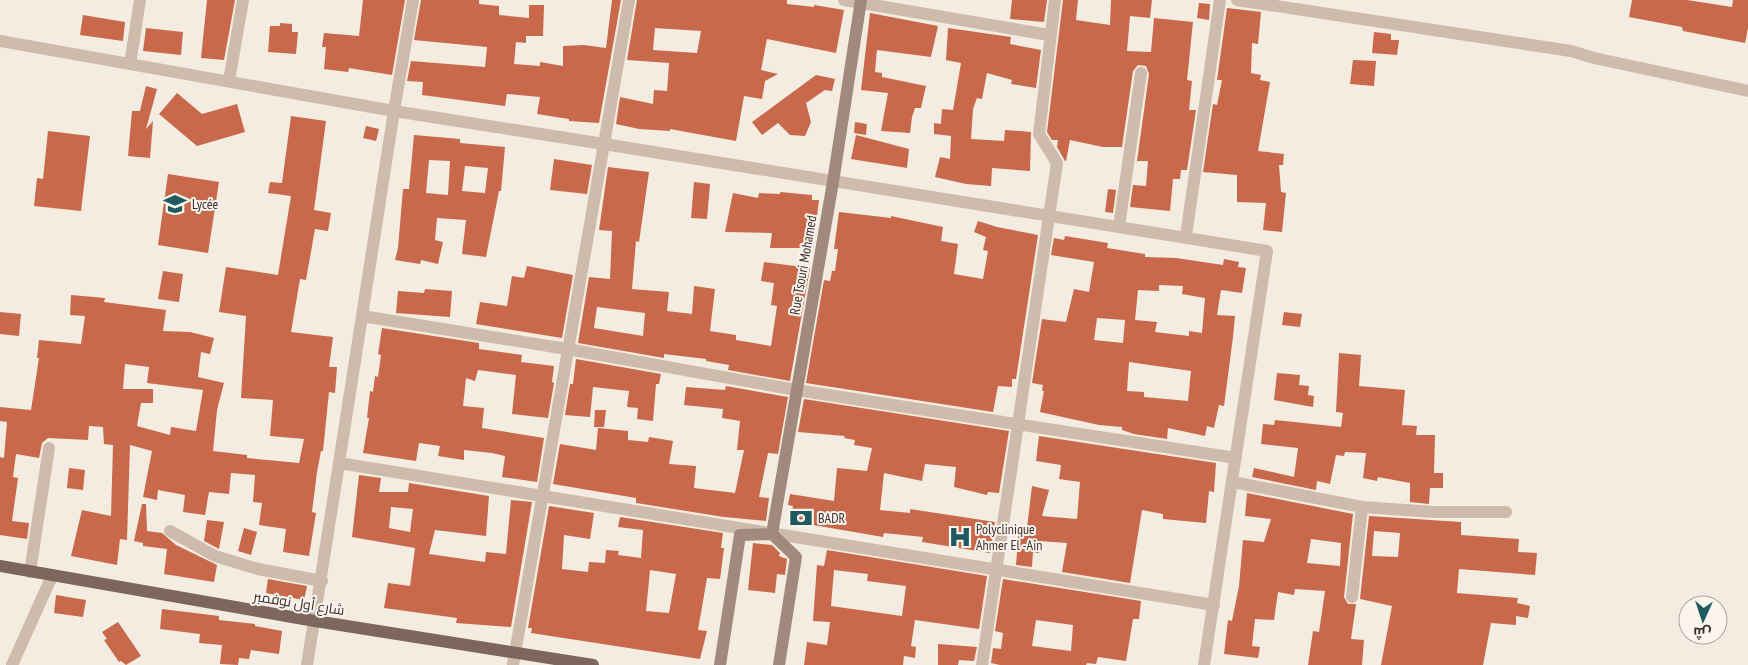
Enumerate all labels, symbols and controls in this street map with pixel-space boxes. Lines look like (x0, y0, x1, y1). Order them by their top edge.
school or university icon: Lycée (162, 191, 188, 217)
place label: Lycée (192, 195, 218, 213)
street label: Rue Tsouri Mohamed (785, 214, 821, 316)
bank icon: BADR (788, 505, 814, 531)
place label: BADR (818, 509, 846, 527)
place label: Polyclinique Ahmer El -Ain (976, 520, 1042, 554)
hospital icon: Polyclinique Ahmer El -Ain (947, 524, 973, 550)
street label: شارع أول نوفمبر (251, 587, 346, 619)
north arrow (1678, 595, 1728, 645)
text: ش (1693, 624, 1712, 642)

